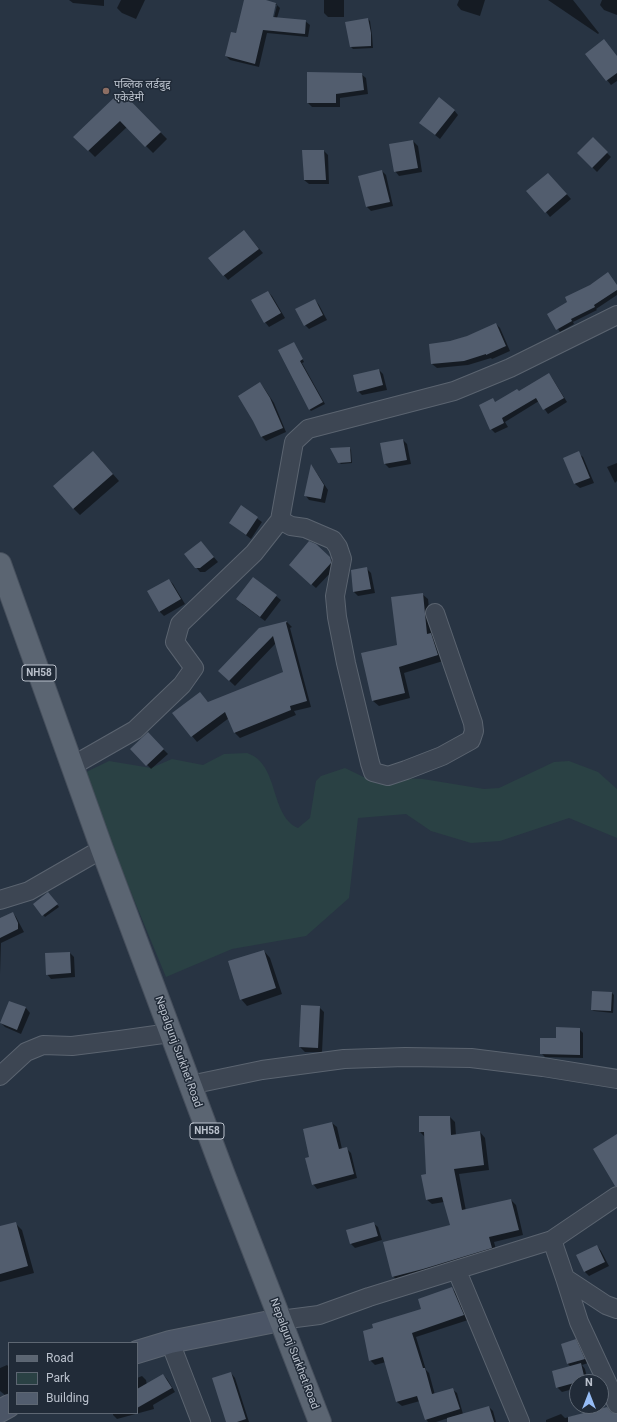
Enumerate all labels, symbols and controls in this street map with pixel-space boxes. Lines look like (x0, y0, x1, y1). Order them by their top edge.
place label: पब्लिक लर्डबुद्द एकेडेमी (114, 78, 170, 104)
marker: पब्लिक लर्डबुद्द एकेडेमी (101, 86, 111, 96)
road number: NH58 (22, 665, 56, 681)
street label: Nepalgunj Surkhet Road (152, 995, 204, 1109)
road number: NH58 (190, 1123, 224, 1139)
street label: Nepalgunj Surkhet Road (267, 1297, 321, 1411)
legend (8, 1342, 138, 1414)
text: Road (46, 1351, 74, 1365)
text: Park (46, 1371, 70, 1385)
north arrow (569, 1374, 609, 1414)
text: N (585, 1376, 593, 1389)
text: Building (46, 1391, 89, 1405)

